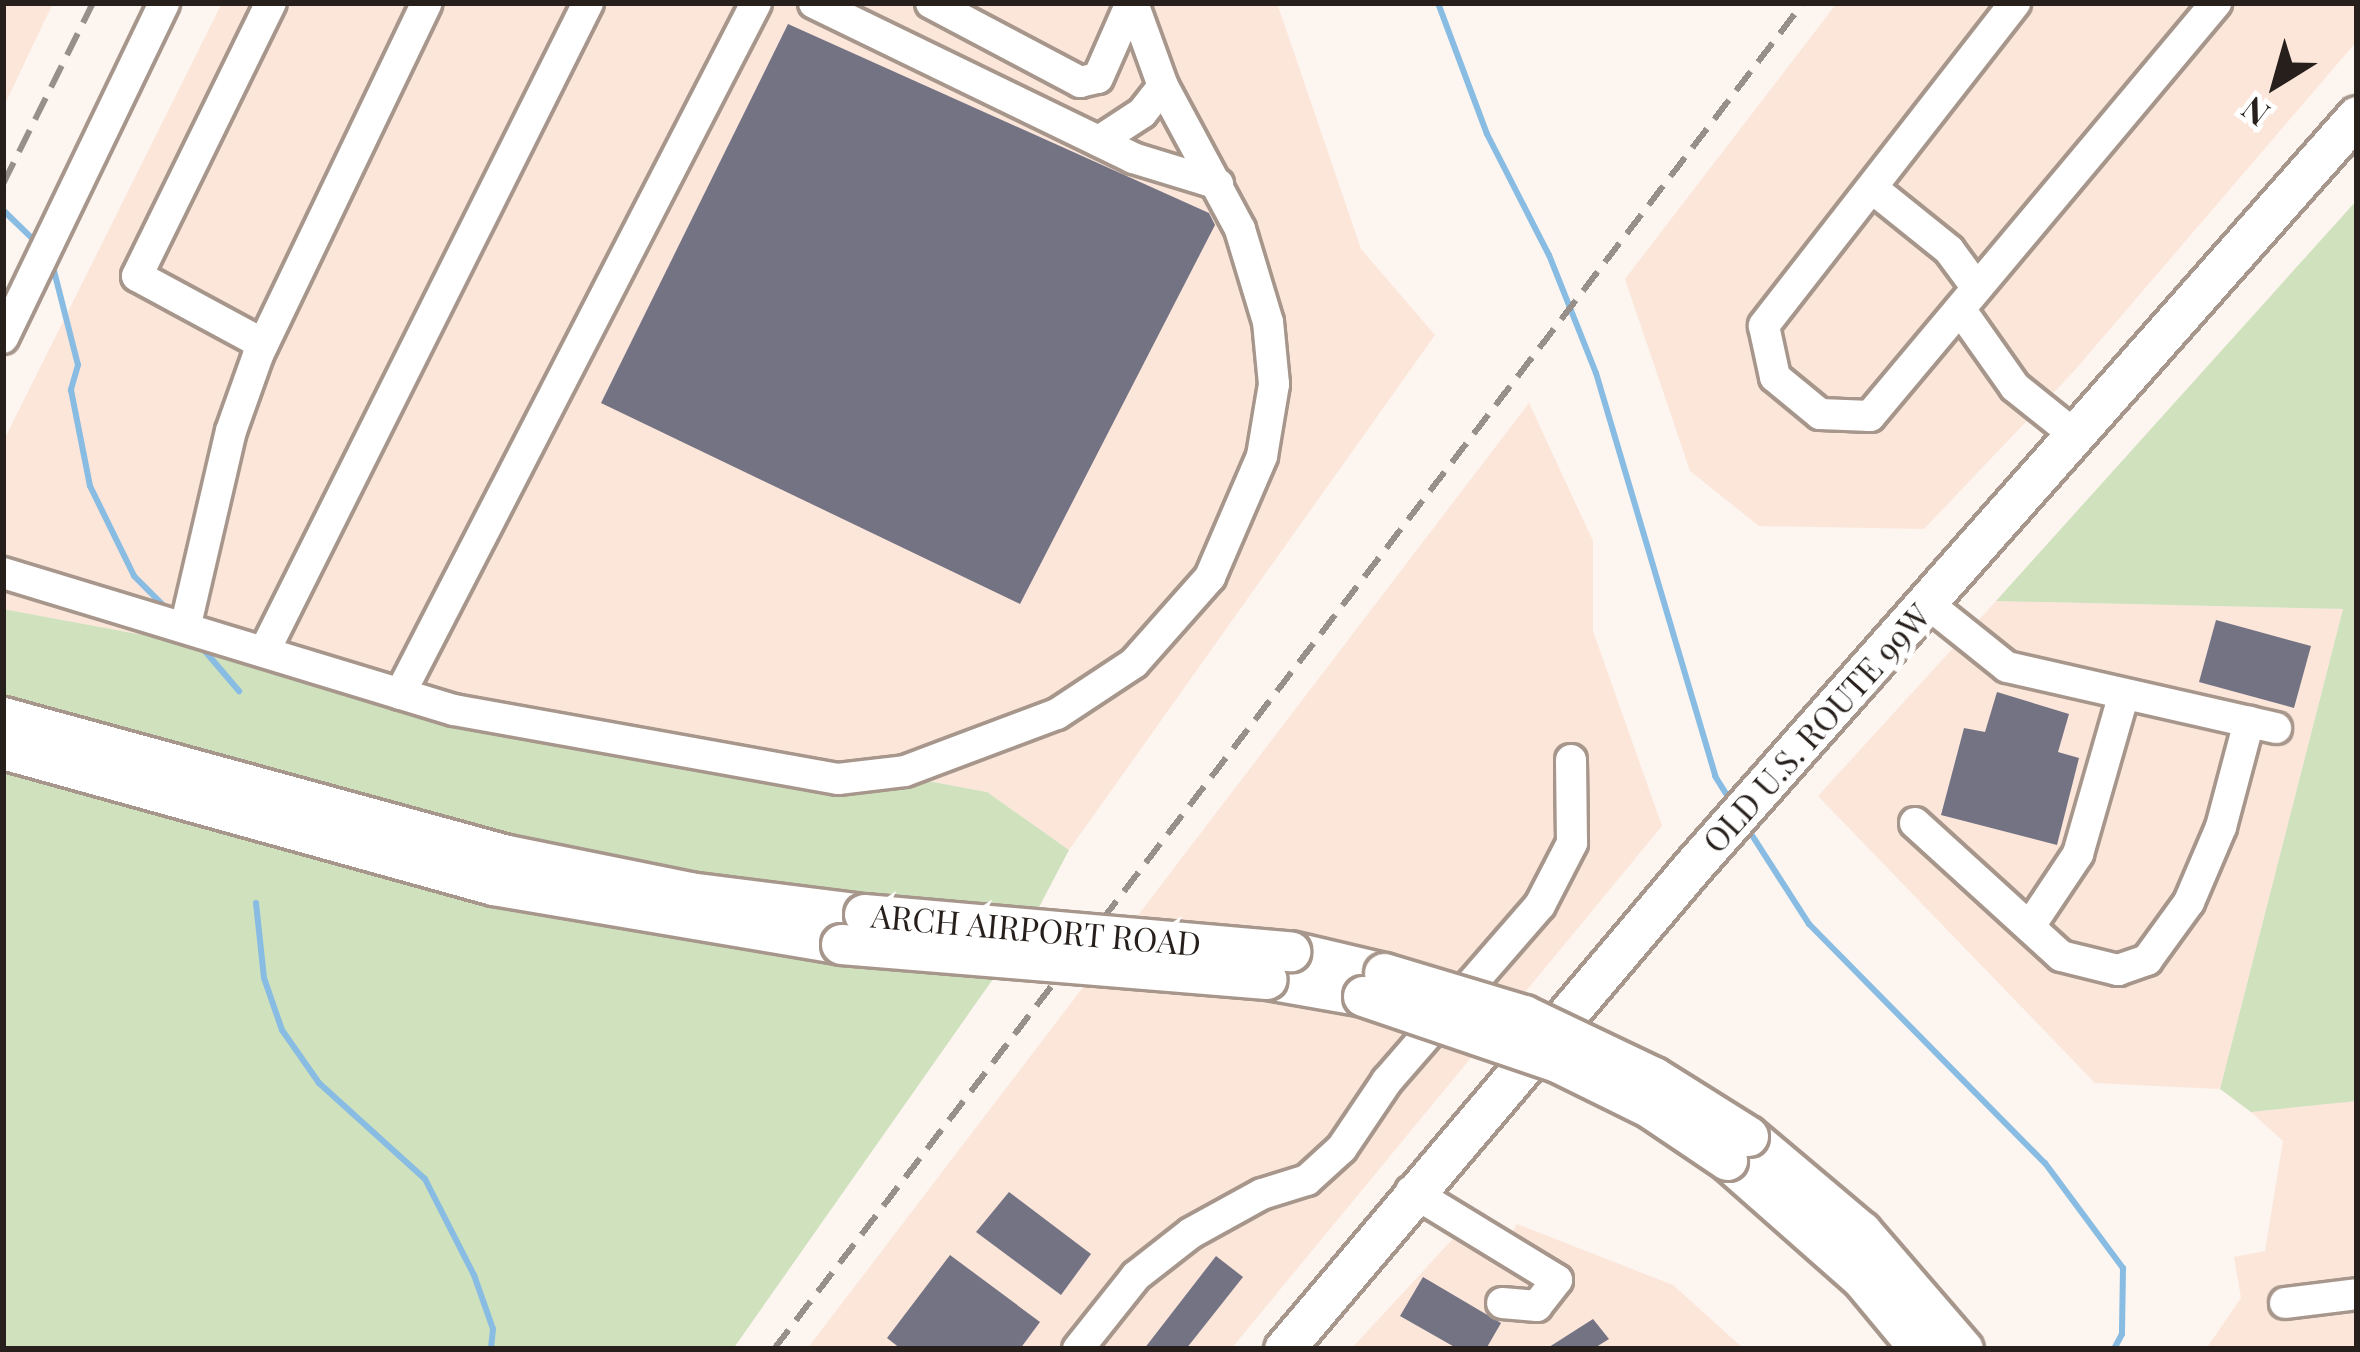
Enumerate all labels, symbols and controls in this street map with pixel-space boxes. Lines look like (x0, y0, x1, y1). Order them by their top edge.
north arrow (2216, 24, 2336, 144)
text: N (2232, 88, 2277, 137)
street label: OLD U.S. ROUTE 99W (1694, 596, 1938, 860)
street label: ARCH AIRPORT ROAD (869, 895, 1203, 963)

